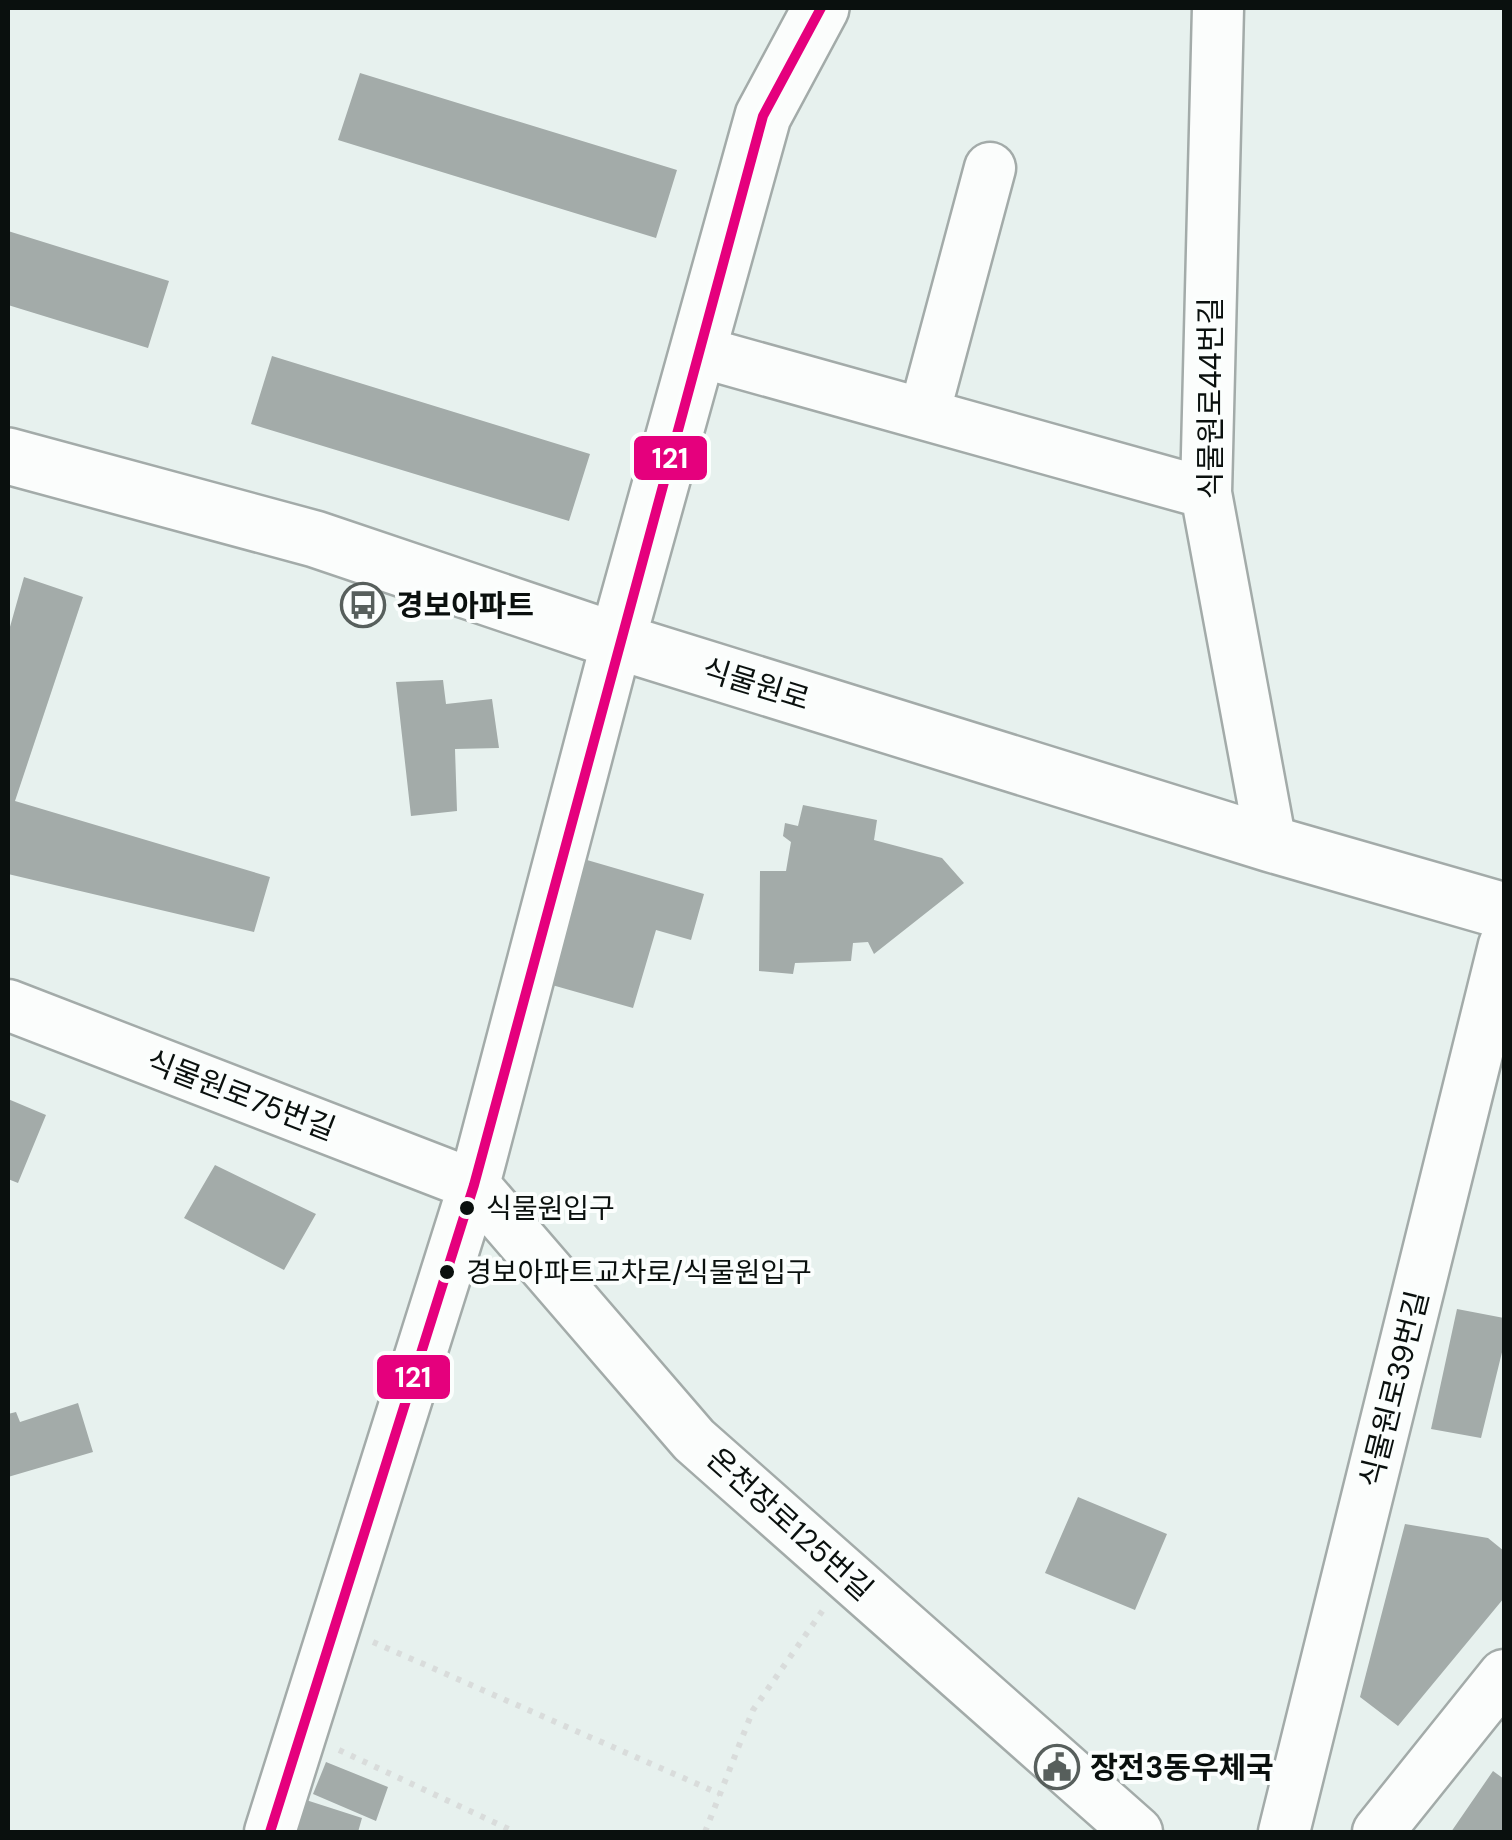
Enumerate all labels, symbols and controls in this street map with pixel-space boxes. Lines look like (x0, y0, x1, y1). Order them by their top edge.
street label: 식물원로44번길 (1191, 297, 1230, 499)
line badge: 121 (632, 434, 709, 482)
text: 121 (652, 440, 688, 477)
bus stop icon: 경보아파트 (340, 582, 386, 628)
place label: 경보아파트 (396, 586, 534, 625)
street label: 식물원로 (698, 649, 814, 719)
street label: 식물원로75번길 (141, 1041, 341, 1149)
place label: 식물원입구 (486, 1190, 615, 1227)
marker: 식물원입구 (457, 1198, 477, 1218)
place label: 경보아파트교차로/식물원입구 (466, 1254, 812, 1291)
marker: 경보아파트교차로/식물원입구 (437, 1262, 457, 1282)
street label: 식물원로39번길 (1351, 1287, 1437, 1491)
line badge: 121 (375, 1353, 452, 1401)
text: 121 (395, 1359, 431, 1396)
street label: 온천장로125번길 (699, 1439, 881, 1609)
public building icon: 장전3동우체국 (1034, 1744, 1080, 1790)
place label: 장전3동우체국 (1090, 1748, 1274, 1787)

